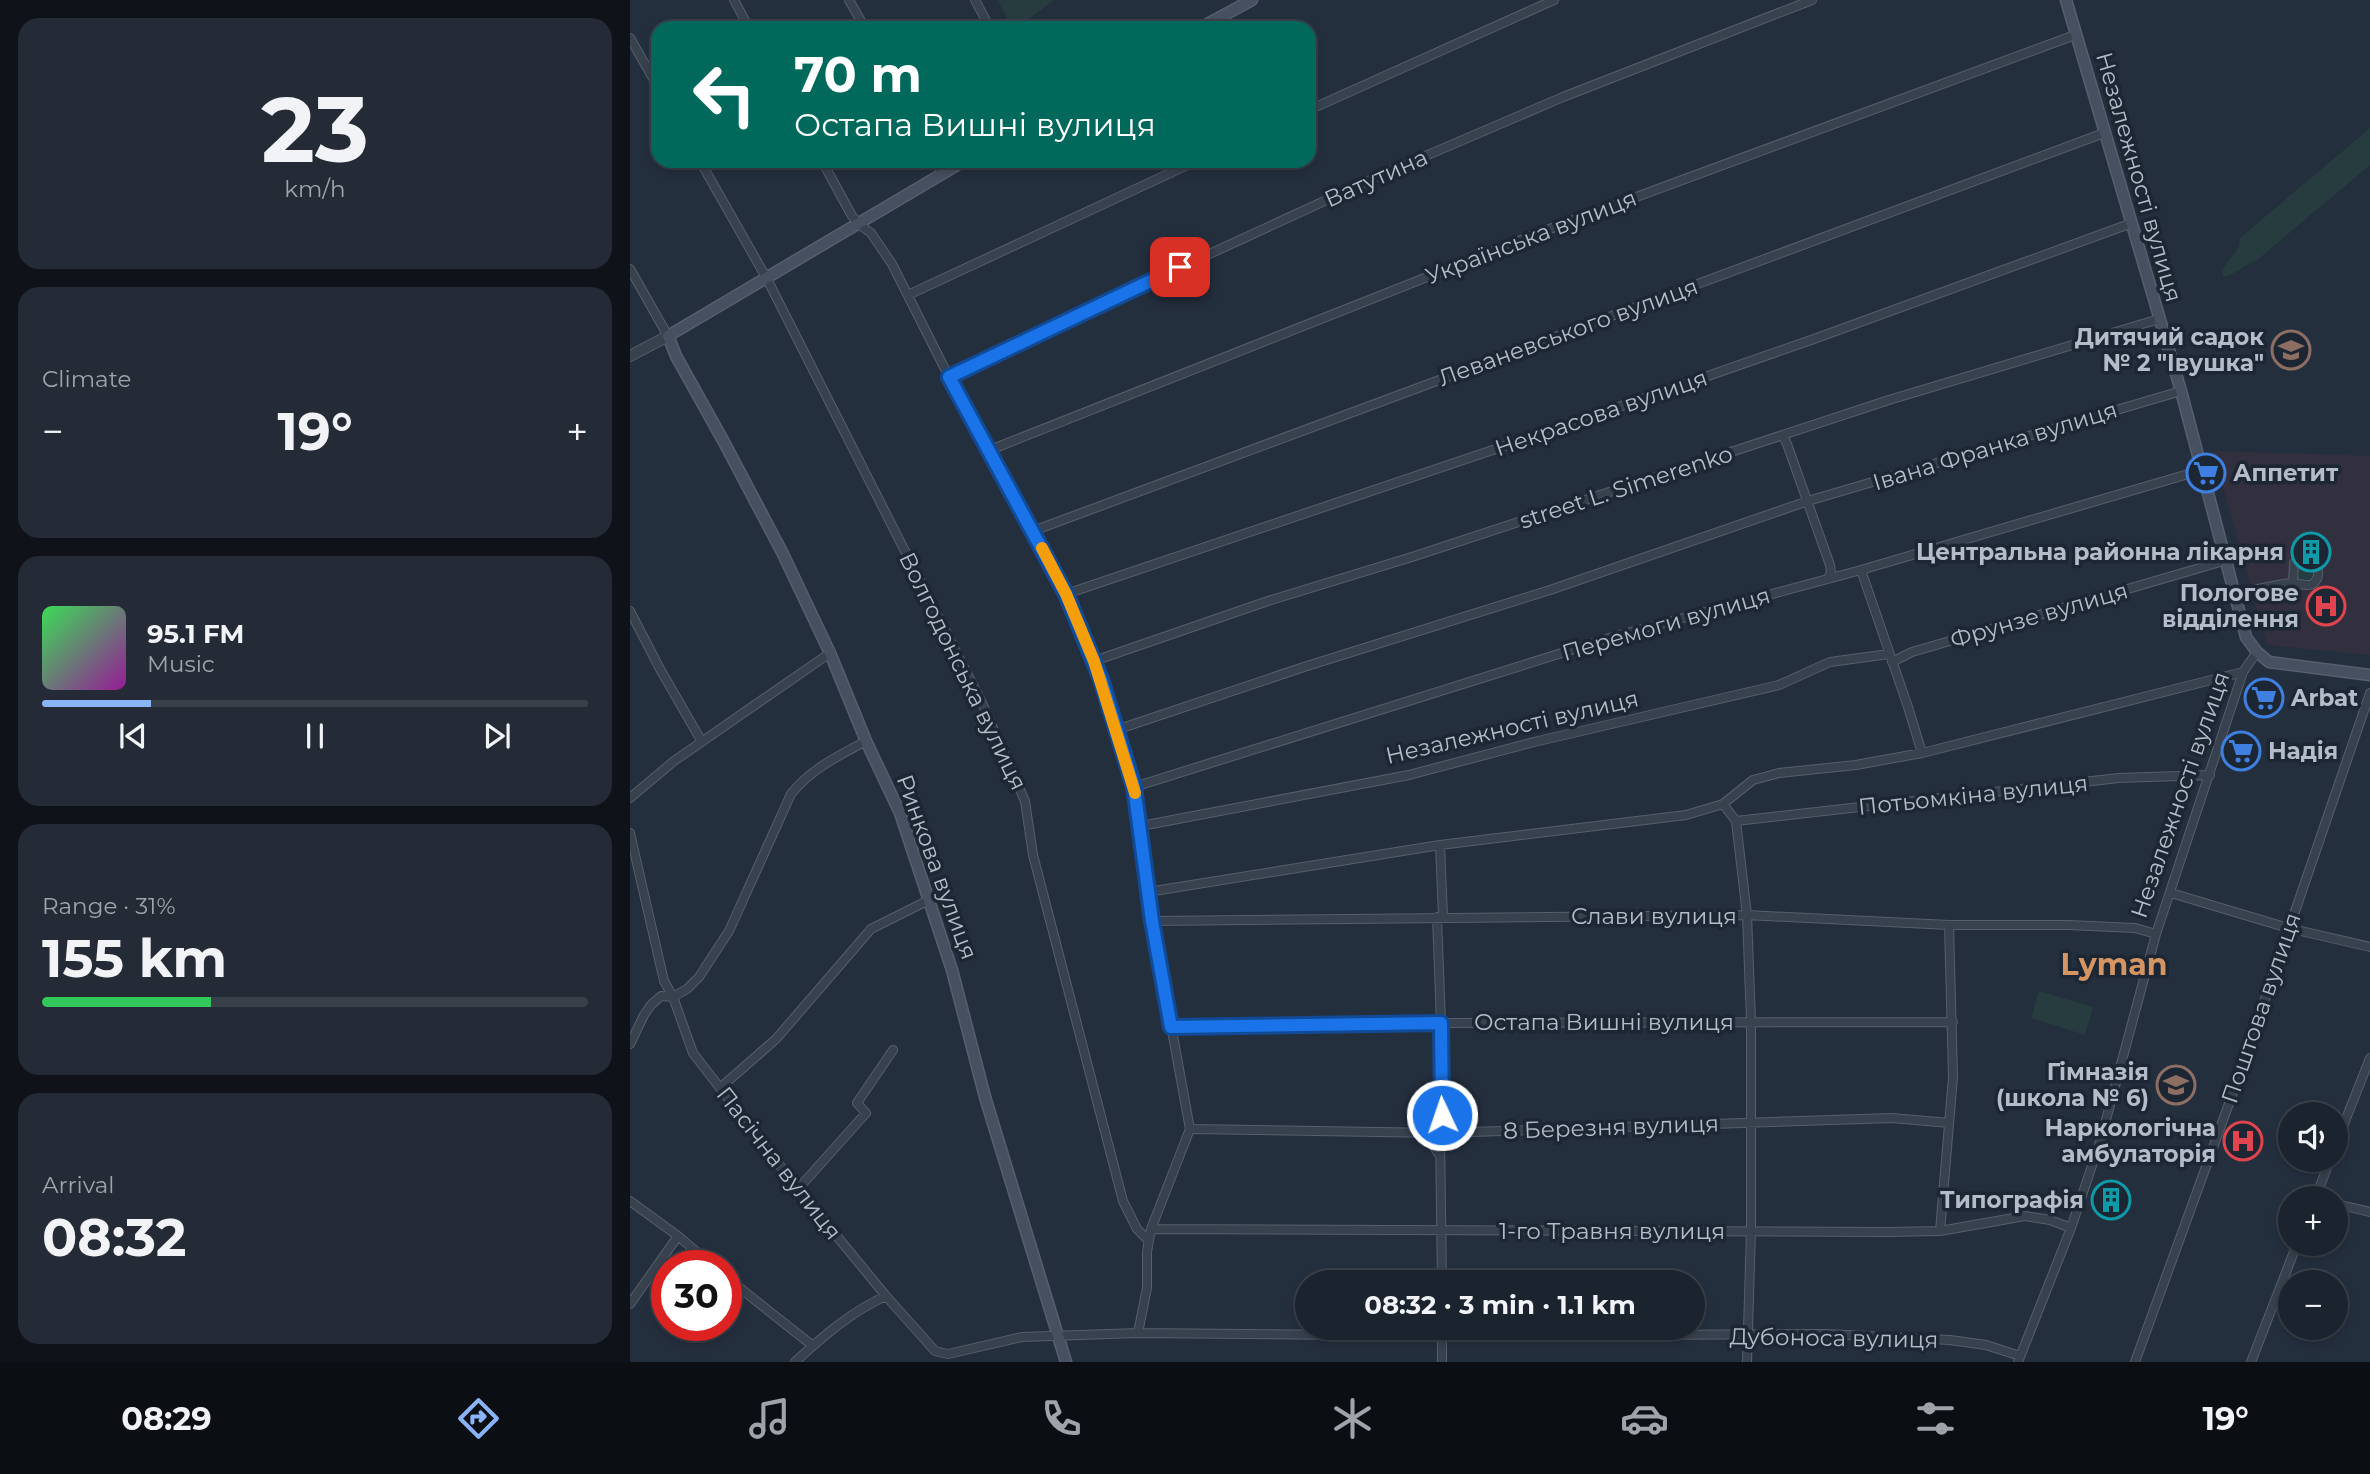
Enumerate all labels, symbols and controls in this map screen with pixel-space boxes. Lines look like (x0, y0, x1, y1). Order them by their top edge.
text: 70 m (794, 45, 922, 104)
icon: left (679, 49, 770, 140)
street label: Незалежності вулиця (2090, 49, 2188, 305)
text: 23 (261, 74, 369, 185)
text: Остапа Вишні вулиця (794, 105, 1156, 144)
street label: Ватутина (1320, 143, 1432, 213)
text: km/h (284, 175, 346, 203)
street label: Українська вулиця (1422, 184, 1640, 290)
pin (1150, 237, 1210, 297)
icon: arrive (1161, 248, 1199, 286)
street label: Леваневського вулиця (1434, 272, 1702, 392)
place label: Дитячий садок № 2 "Івушка" (2075, 323, 2264, 377)
school or university icon: Дитячий садок № 2 "Івушка" (2270, 329, 2312, 371)
street label: Некрасова вулиця (1491, 364, 1711, 462)
text: Climate (42, 365, 131, 393)
street label: Івана Франка вулиця (1869, 395, 2121, 497)
text: 19° (277, 400, 353, 463)
text: − (42, 408, 64, 455)
text: + (566, 408, 588, 455)
street label: street L. Simerenko (1516, 439, 1736, 535)
supermarket icon: Аппетит (2185, 452, 2227, 494)
place label: Аппетит (2233, 459, 2339, 487)
building icon: Центральна районна лікарня (2290, 531, 2332, 573)
place label: Центральна районна лікарня (1916, 538, 2284, 566)
street label: Волгодонська вулиця (893, 547, 1033, 795)
street label: Фрунзе вулиця (1947, 576, 2131, 654)
place label: Пологове відділення (2162, 579, 2299, 633)
street label: Перемоги вулиця (1559, 581, 1773, 667)
hospital icon: Пологове відділення (2305, 585, 2347, 627)
text: 95.1 FM (147, 618, 244, 650)
text: Music (147, 650, 215, 678)
street label: Незалежності вулиця (2125, 668, 2235, 922)
supermarket icon: Arbat (2243, 677, 2285, 719)
street label: Незалежності вулиця (1383, 684, 1641, 770)
place label: Arbat (2290, 684, 2358, 712)
icon: previous (114, 717, 152, 755)
icon: pause (296, 717, 334, 755)
icon: next (478, 717, 516, 755)
supermarket icon: Надiя (2220, 730, 2262, 772)
place label: Надiя (2268, 737, 2338, 765)
street label: Потьомкіна вулиця (1857, 769, 2089, 821)
street label: Ринкова вулиця (891, 771, 983, 963)
text: Range · 31% (42, 892, 175, 920)
street label: Слави вулиця (1571, 902, 1737, 930)
street label: Поштова вулиця (2215, 909, 2307, 1107)
text: 155 km (42, 927, 227, 990)
district label: Lyman (2061, 946, 2167, 983)
street label: Остапа Вишні вулиця (1474, 1008, 1734, 1036)
place label: Гімназія (школа № 6) (1996, 1058, 2149, 1112)
school or university icon: Гімназія (школа № 6) (2155, 1064, 2197, 1106)
position arrow (1405, 1078, 1479, 1152)
street label: Пасічна вулиця (711, 1081, 847, 1245)
map controls (2278, 1102, 2348, 1340)
button: sound (2278, 1102, 2348, 1172)
street label: 8 Березня вулиця (1503, 1109, 1719, 1145)
place label: Наркологічна амбулаторія (2044, 1114, 2216, 1168)
hospital icon: Наркологічна амбулаторія (2222, 1120, 2264, 1162)
text: Arrival (42, 1171, 115, 1199)
building icon: Типографія (2090, 1179, 2132, 1221)
place label: Типографія (1940, 1186, 2084, 1214)
button: + (2278, 1186, 2348, 1256)
text: 08:32 (42, 1206, 186, 1269)
street label: 1-го Травня вулиця (1499, 1217, 1725, 1245)
speed limit sign: 30 (651, 1250, 742, 1341)
button: − (2278, 1270, 2348, 1340)
text: 08:32 · 3 min · 1.1 km (1364, 1289, 1636, 1321)
street label: Дубоноса вулиця (1729, 1322, 1939, 1354)
icon: directions (454, 1394, 503, 1443)
icon: music (745, 1394, 794, 1443)
icon: phone (1037, 1394, 1086, 1443)
icon: climate (1328, 1394, 1377, 1443)
icon: car (1620, 1394, 1669, 1443)
icon: filters (1911, 1394, 1960, 1443)
text: 08:29 (121, 1399, 212, 1438)
text: 19° (2202, 1399, 2249, 1438)

